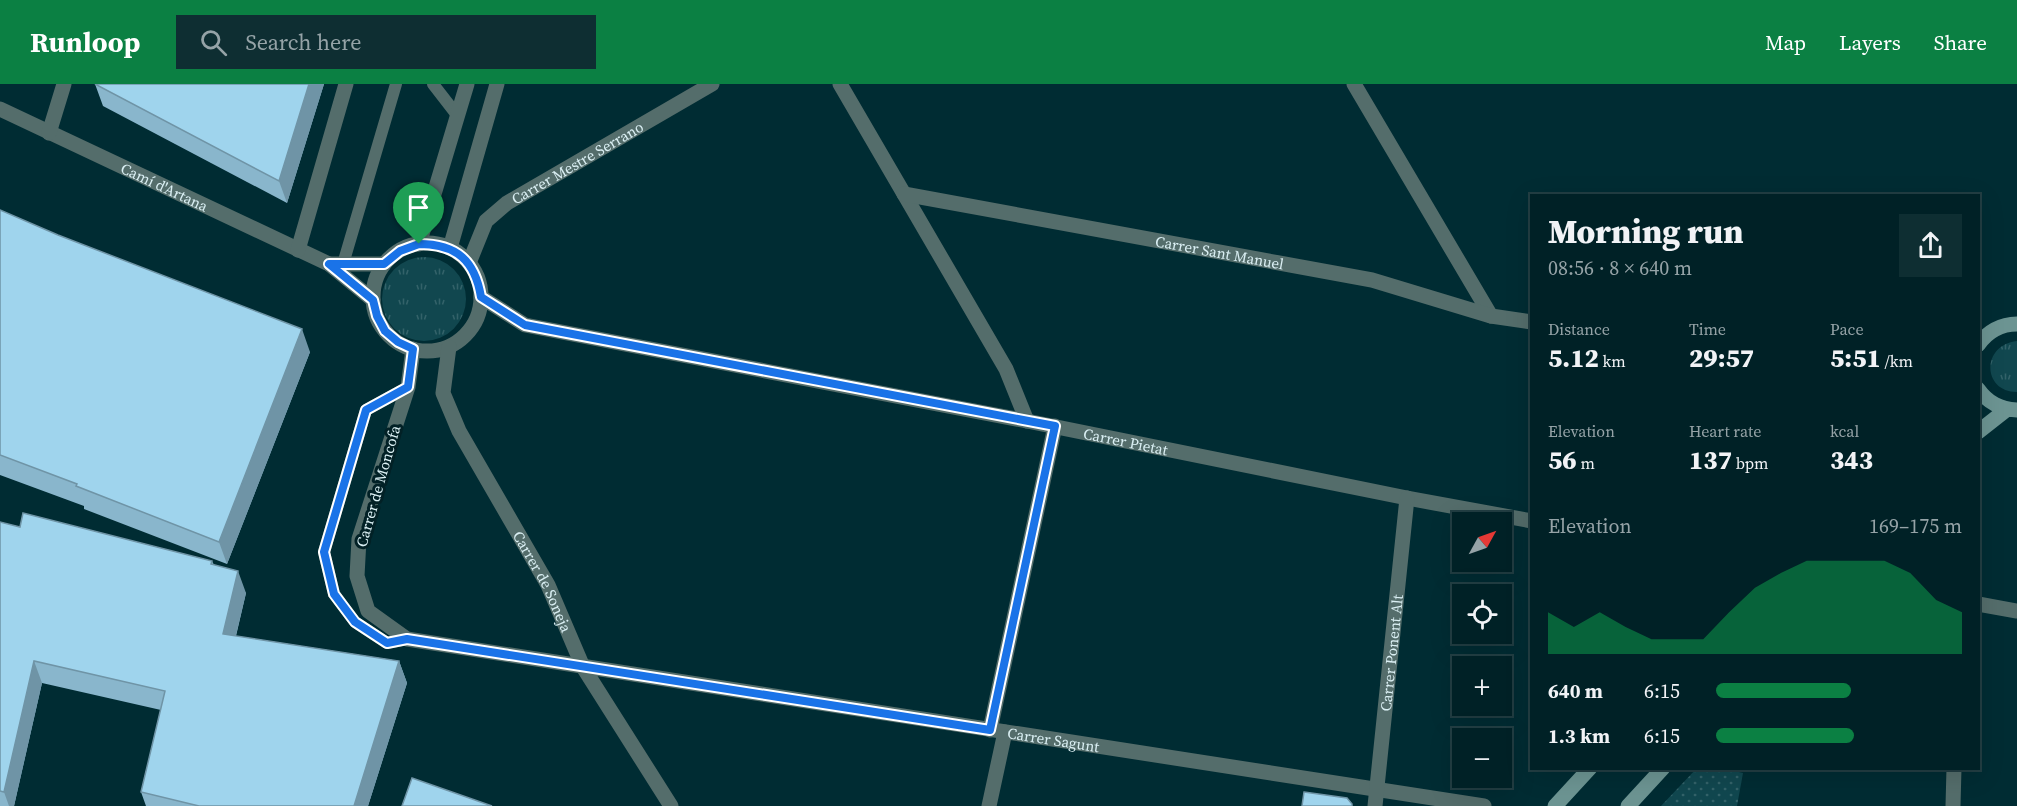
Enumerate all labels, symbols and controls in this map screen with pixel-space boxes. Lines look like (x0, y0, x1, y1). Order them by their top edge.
search box (176, 15, 596, 69)
text: Runloop (30, 23, 140, 61)
icon: search (197, 26, 230, 59)
text: Search here (245, 27, 361, 57)
text: Map (1765, 28, 1806, 57)
text: Layers (1839, 28, 1901, 57)
text: Share (1934, 28, 1987, 57)
street label: Carrer Mestre Serrano (507, 116, 647, 209)
street label: Camí d'Artana (118, 157, 212, 216)
pin (393, 182, 444, 244)
icon: arrive (402, 191, 435, 224)
text: Morning run (1548, 209, 1744, 254)
button: share (1899, 214, 1962, 277)
street label: Carrer Sant Manuel (1154, 230, 1286, 274)
text: 08:56 · 8 × 640 m (1548, 254, 1692, 282)
text: Distance (1548, 318, 1610, 340)
text: Time (1689, 318, 1726, 340)
text: Pace (1830, 318, 1864, 340)
text: 5.12 (1548, 340, 1599, 376)
text: 29:57 (1689, 340, 1754, 376)
text: 5:51 (1830, 340, 1881, 376)
text: km (1599, 350, 1626, 372)
text: /km (1881, 350, 1913, 372)
text: Elevation (1548, 420, 1615, 442)
text: Heart rate (1689, 420, 1761, 442)
text: kcal (1830, 420, 1859, 442)
street label: Carrer de Moncofa (351, 422, 406, 549)
street label: Carrer Pietat (1082, 422, 1170, 460)
text: 56 (1548, 442, 1577, 478)
text: 137 (1689, 442, 1732, 478)
text: 343 (1830, 442, 1873, 478)
text: m (1577, 452, 1595, 474)
text: bpm (1732, 452, 1769, 474)
north arrow (1452, 512, 1512, 572)
map controls (1452, 512, 1512, 788)
text: Elevation (1548, 512, 1632, 540)
text: 169–175 m (1869, 512, 1962, 540)
street label: Carrer de Soneja (508, 527, 577, 636)
button: locate (1452, 584, 1512, 644)
street label: Carrer Ponent Alt (1374, 593, 1407, 712)
button: + (1452, 656, 1512, 716)
text: 640 m (1548, 677, 1603, 705)
text: 6:15 (1644, 677, 1680, 705)
street label: Carrer Sagunt (1006, 722, 1101, 757)
text: 1.3 km (1548, 722, 1610, 750)
text: 6:15 (1644, 722, 1680, 750)
button: − (1452, 728, 1512, 788)

